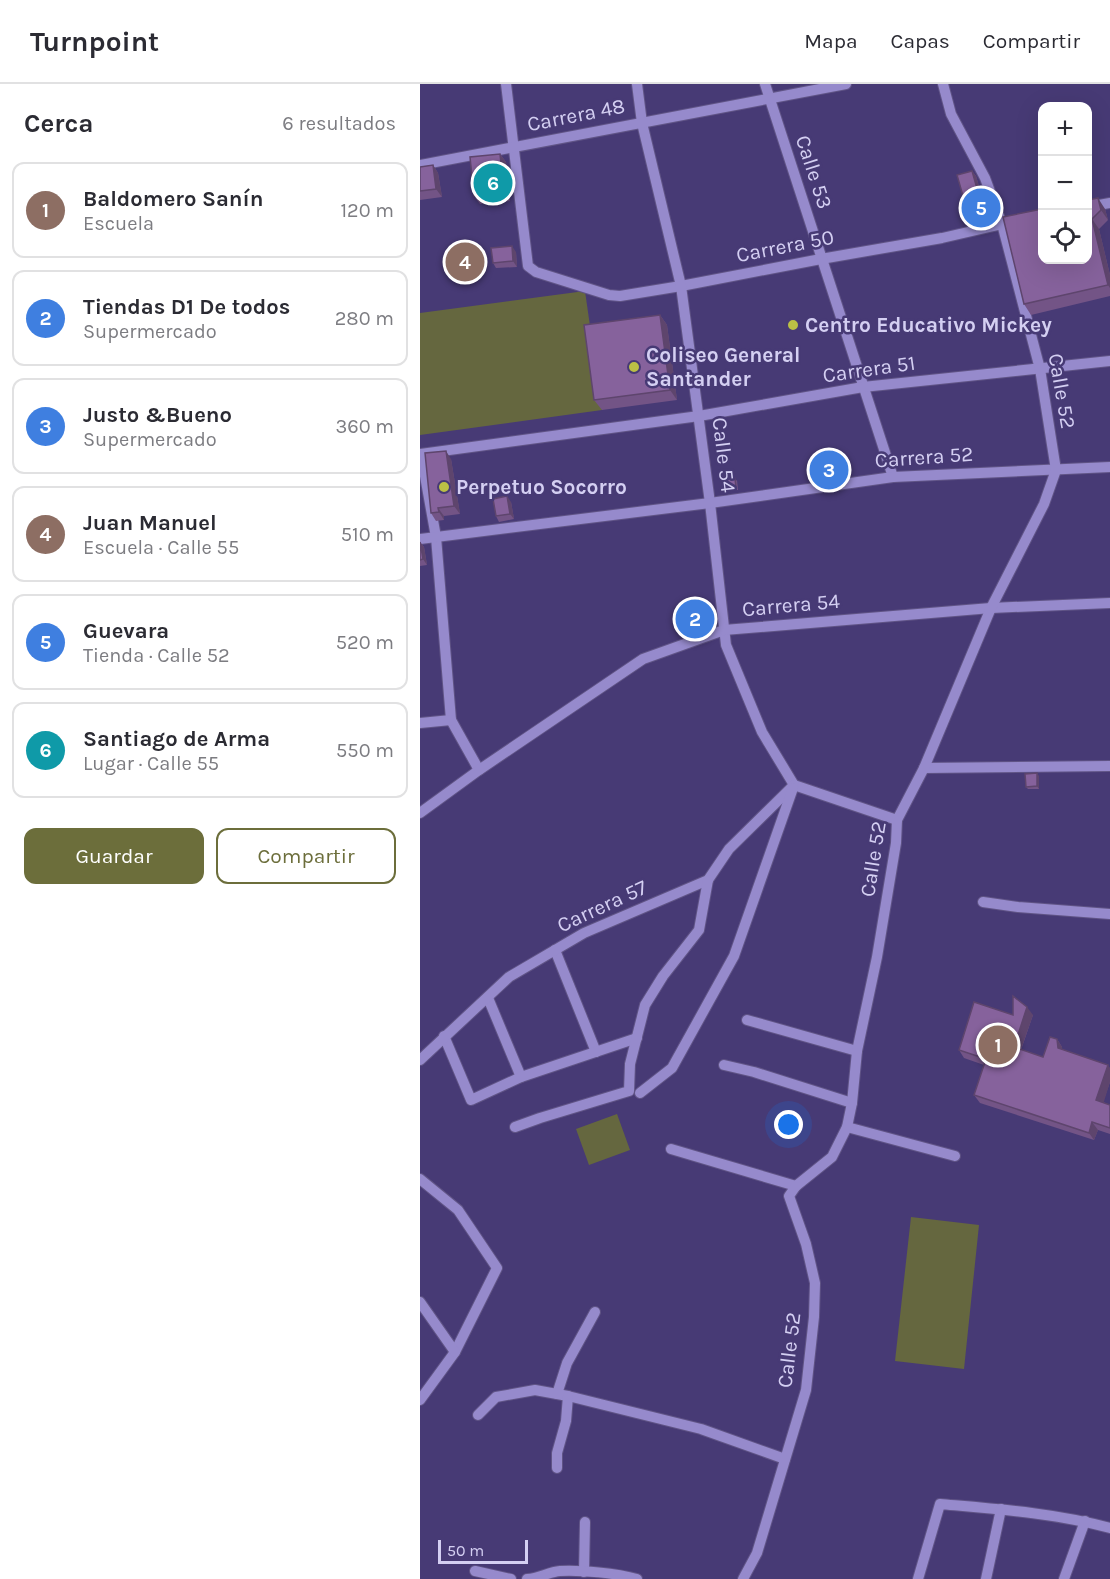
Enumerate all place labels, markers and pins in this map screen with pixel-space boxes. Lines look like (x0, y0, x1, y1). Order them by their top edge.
pin: 6 (474, 160, 512, 206)
pin: 5 (962, 186, 1000, 230)
pin: 4 (446, 240, 484, 285)
place label: Centro Educativo Mickey (805, 313, 1052, 337)
marker: Centro Educativo Mickey (786, 318, 800, 332)
place label: Coliseo General Santander (646, 343, 800, 391)
marker: Coliseo General Santander (627, 360, 641, 374)
pin: 3 (810, 448, 848, 492)
place label: Perpetuo Socorro (456, 475, 627, 499)
marker: Perpetuo Socorro (437, 480, 451, 494)
pin: 2 (676, 596, 714, 642)
pin: 1 (978, 1022, 1018, 1068)

